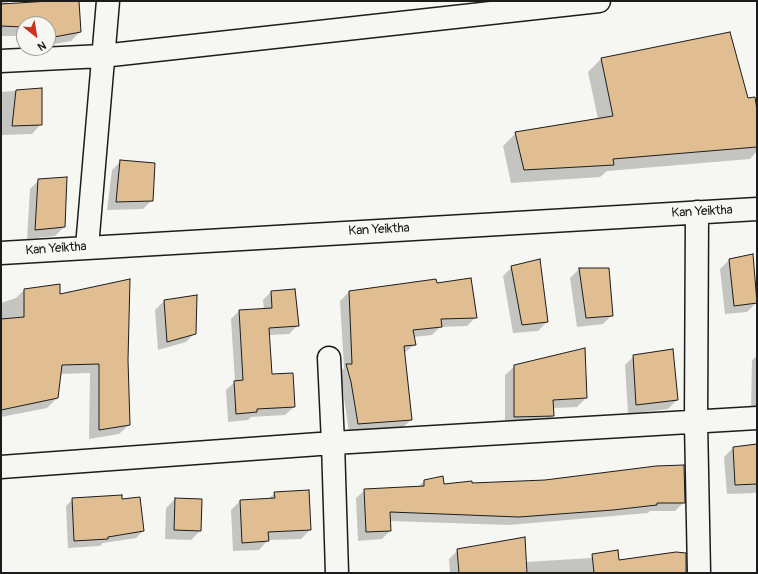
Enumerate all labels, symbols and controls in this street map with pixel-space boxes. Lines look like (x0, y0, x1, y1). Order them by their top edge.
north arrow (16, 16, 56, 56)
text: N (35, 38, 48, 53)
street label: Kan Yeiktha (671, 203, 733, 221)
street label: Kan Yeiktha (348, 221, 410, 239)
street label: Kan Yeiktha (25, 239, 87, 259)

